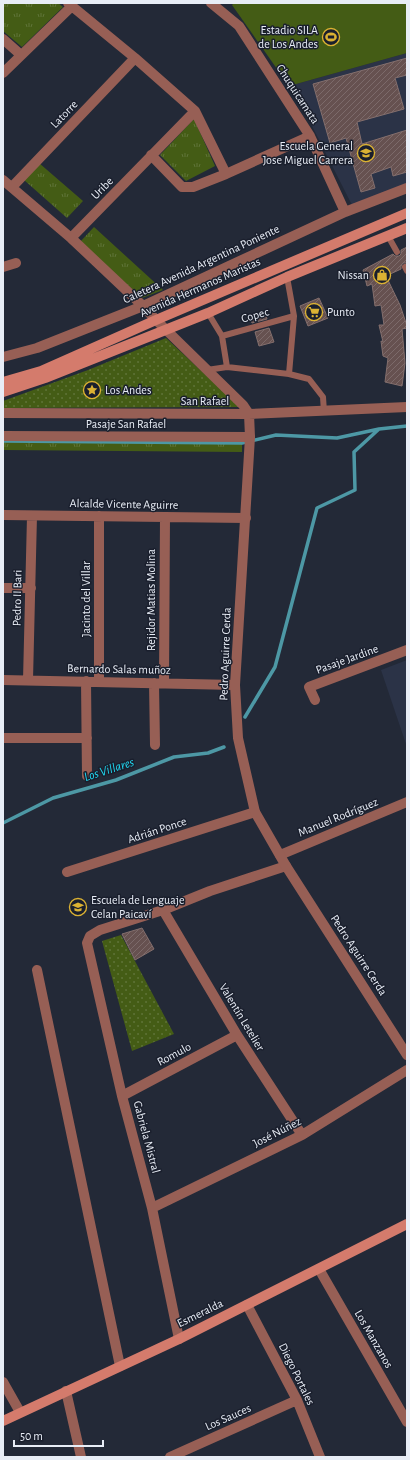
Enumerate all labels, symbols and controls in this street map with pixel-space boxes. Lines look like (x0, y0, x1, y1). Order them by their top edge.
place label: Estadio SILA de Los Andes (258, 24, 318, 50)
sports icon: Estadio SILA de Los Andes (321, 27, 341, 47)
street label: Chuquicamata (274, 62, 322, 126)
street label: Latorre (48, 98, 80, 130)
place label: Escuela General Jose Miguel Carrera (263, 140, 353, 166)
school or university icon: Escuela General Jose Miguel Carrera (356, 143, 376, 163)
street label: Uribe (89, 175, 115, 201)
street label: Caletera Avenida Argentina Poniente (121, 222, 281, 306)
street label: Avenida Hermanos Maristas (138, 255, 262, 319)
shop icon: Nissan (372, 265, 392, 285)
place label: Nissan (337, 269, 369, 281)
supermarket icon: Punto (304, 302, 324, 322)
street label: Copec (240, 305, 271, 325)
place label: Punto (327, 306, 355, 318)
place icon: Los Andes (82, 380, 102, 400)
place label: Los Andes (105, 384, 151, 396)
street label: San Rafael (181, 395, 229, 407)
street label: Pasaje San Rafael (86, 418, 166, 431)
street label: Alcalde Vicente Aguirre (69, 497, 179, 511)
street label: Rejidor Matias Molina (145, 549, 158, 651)
street label: Jacinto del Villar (80, 561, 92, 637)
street label: Pedro II Bari (11, 570, 23, 626)
street label: Pedro Aguirre Cerda (217, 607, 233, 701)
street label: Pasaje Jardine (314, 642, 380, 677)
street label: Bernardo Salas muñoz (67, 662, 171, 676)
water label: Los Villares (82, 756, 136, 784)
street label: Manuel Rodríguez (296, 795, 380, 839)
street label: Adrián Ponce (126, 815, 188, 845)
place label: Escuela de Lenguaje Celan Paicaví (91, 894, 184, 920)
school or university icon: Escuela de Lenguaje Celan Paicaví (68, 897, 88, 917)
street label: Pedro Aguirre Cerda (329, 913, 390, 998)
street label: Valentín Letelier (217, 981, 267, 1053)
street label: Romulo (155, 1040, 193, 1068)
street label: Gabriela Mistral (132, 1100, 162, 1174)
street label: José Núñez (251, 1115, 303, 1149)
street label: Esmeralda (175, 1297, 225, 1329)
street label: Los Manzanos (353, 1308, 395, 1370)
street label: Diego Portales (277, 1341, 317, 1407)
street label: Los Sauces (203, 1402, 253, 1432)
scale bar (14, 1422, 103, 1448)
text: 50 m (20, 1430, 43, 1442)

